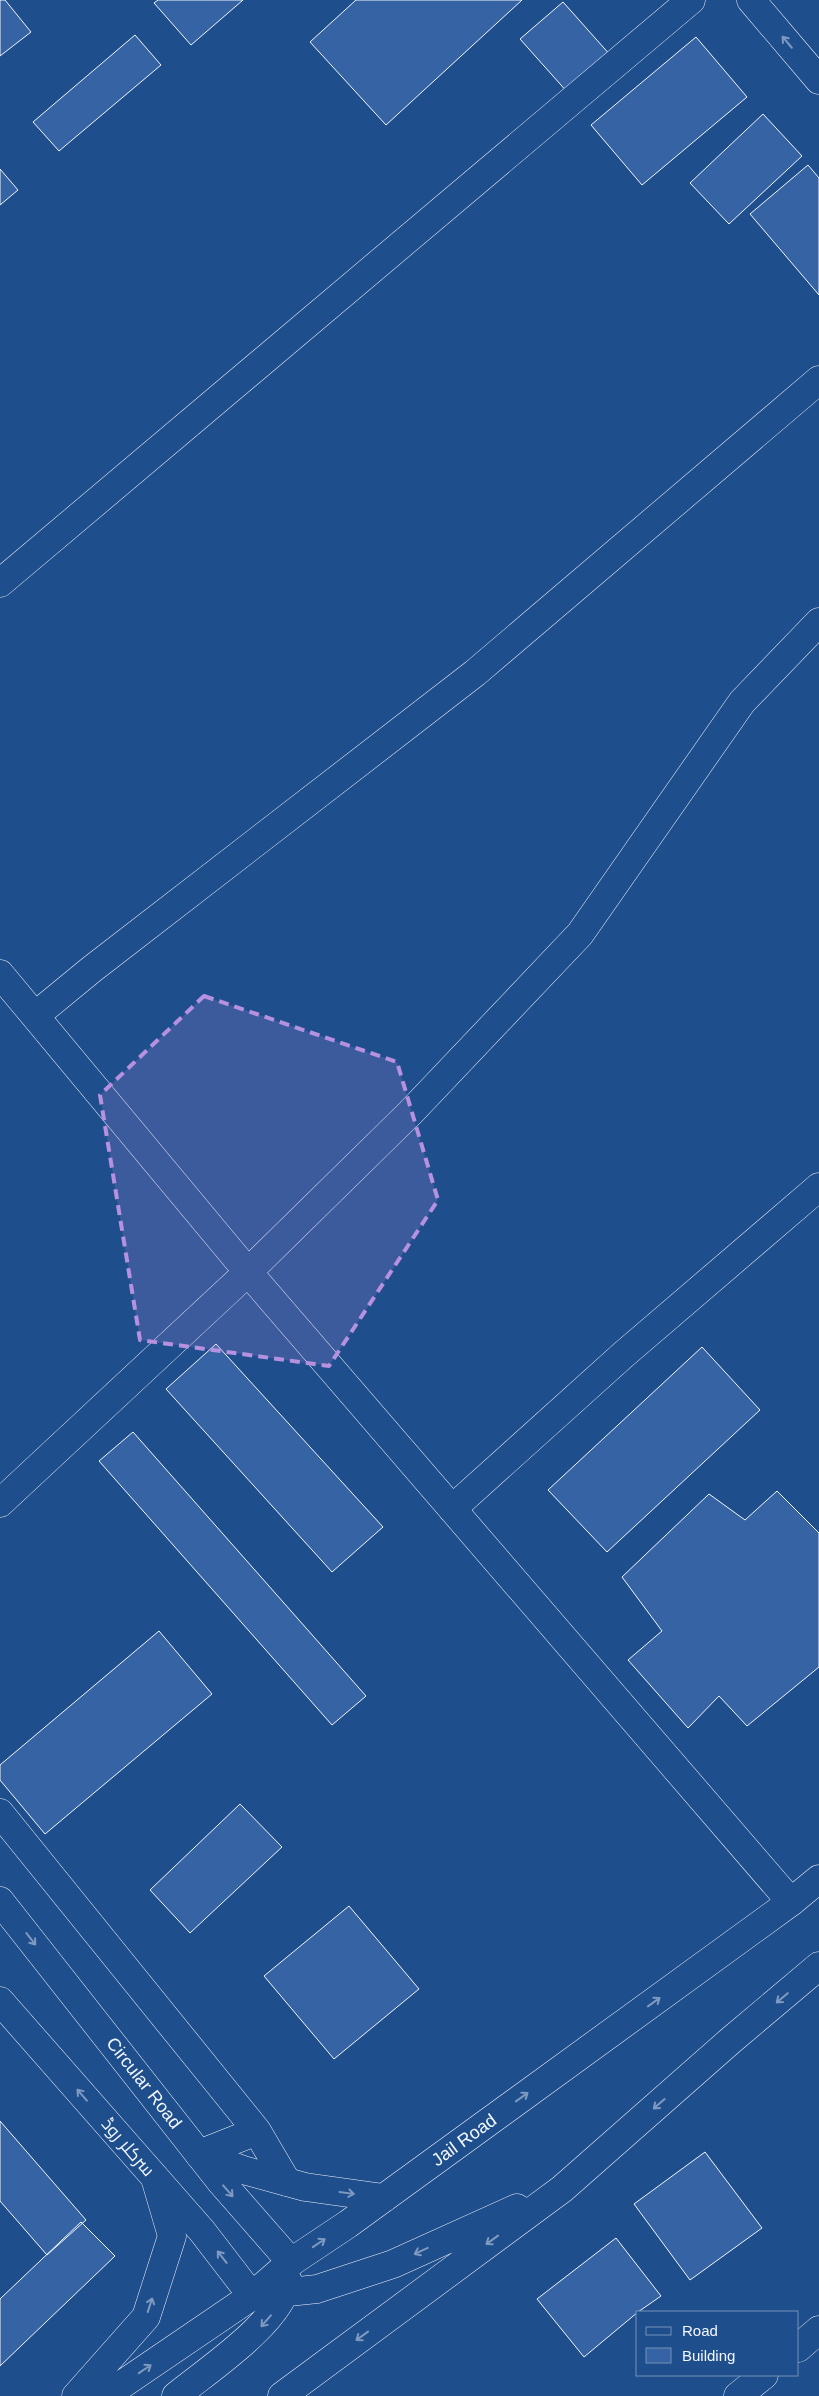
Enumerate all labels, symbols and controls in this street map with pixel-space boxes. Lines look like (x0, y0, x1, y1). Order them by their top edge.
one-way arrow (782, 36, 793, 49)
one-way arrow (25, 1932, 36, 1945)
one-way arrow (775, 1992, 788, 2003)
one-way arrow (647, 1997, 661, 2007)
street label: Circular Road (102, 2033, 186, 2133)
one-way arrow (76, 2088, 88, 2101)
one-way arrow (515, 2092, 529, 2102)
one-way arrow (652, 2098, 665, 2110)
street label: Jail Road (428, 2110, 500, 2170)
street label: سرکلر روڈ (97, 2114, 159, 2181)
one-way arrow (222, 2184, 234, 2197)
one-way arrow (339, 2188, 355, 2198)
one-way arrow (486, 2235, 500, 2245)
one-way arrow (312, 2238, 326, 2248)
one-way arrow (414, 2246, 429, 2256)
one-way arrow (217, 2251, 228, 2264)
one-way arrow (146, 2297, 155, 2313)
legend (636, 2311, 799, 2376)
one-way arrow (260, 2314, 271, 2327)
text: Road (682, 2322, 718, 2339)
one-way arrow (356, 2331, 369, 2342)
text: Building (682, 2347, 735, 2364)
one-way arrow (138, 2364, 152, 2374)

